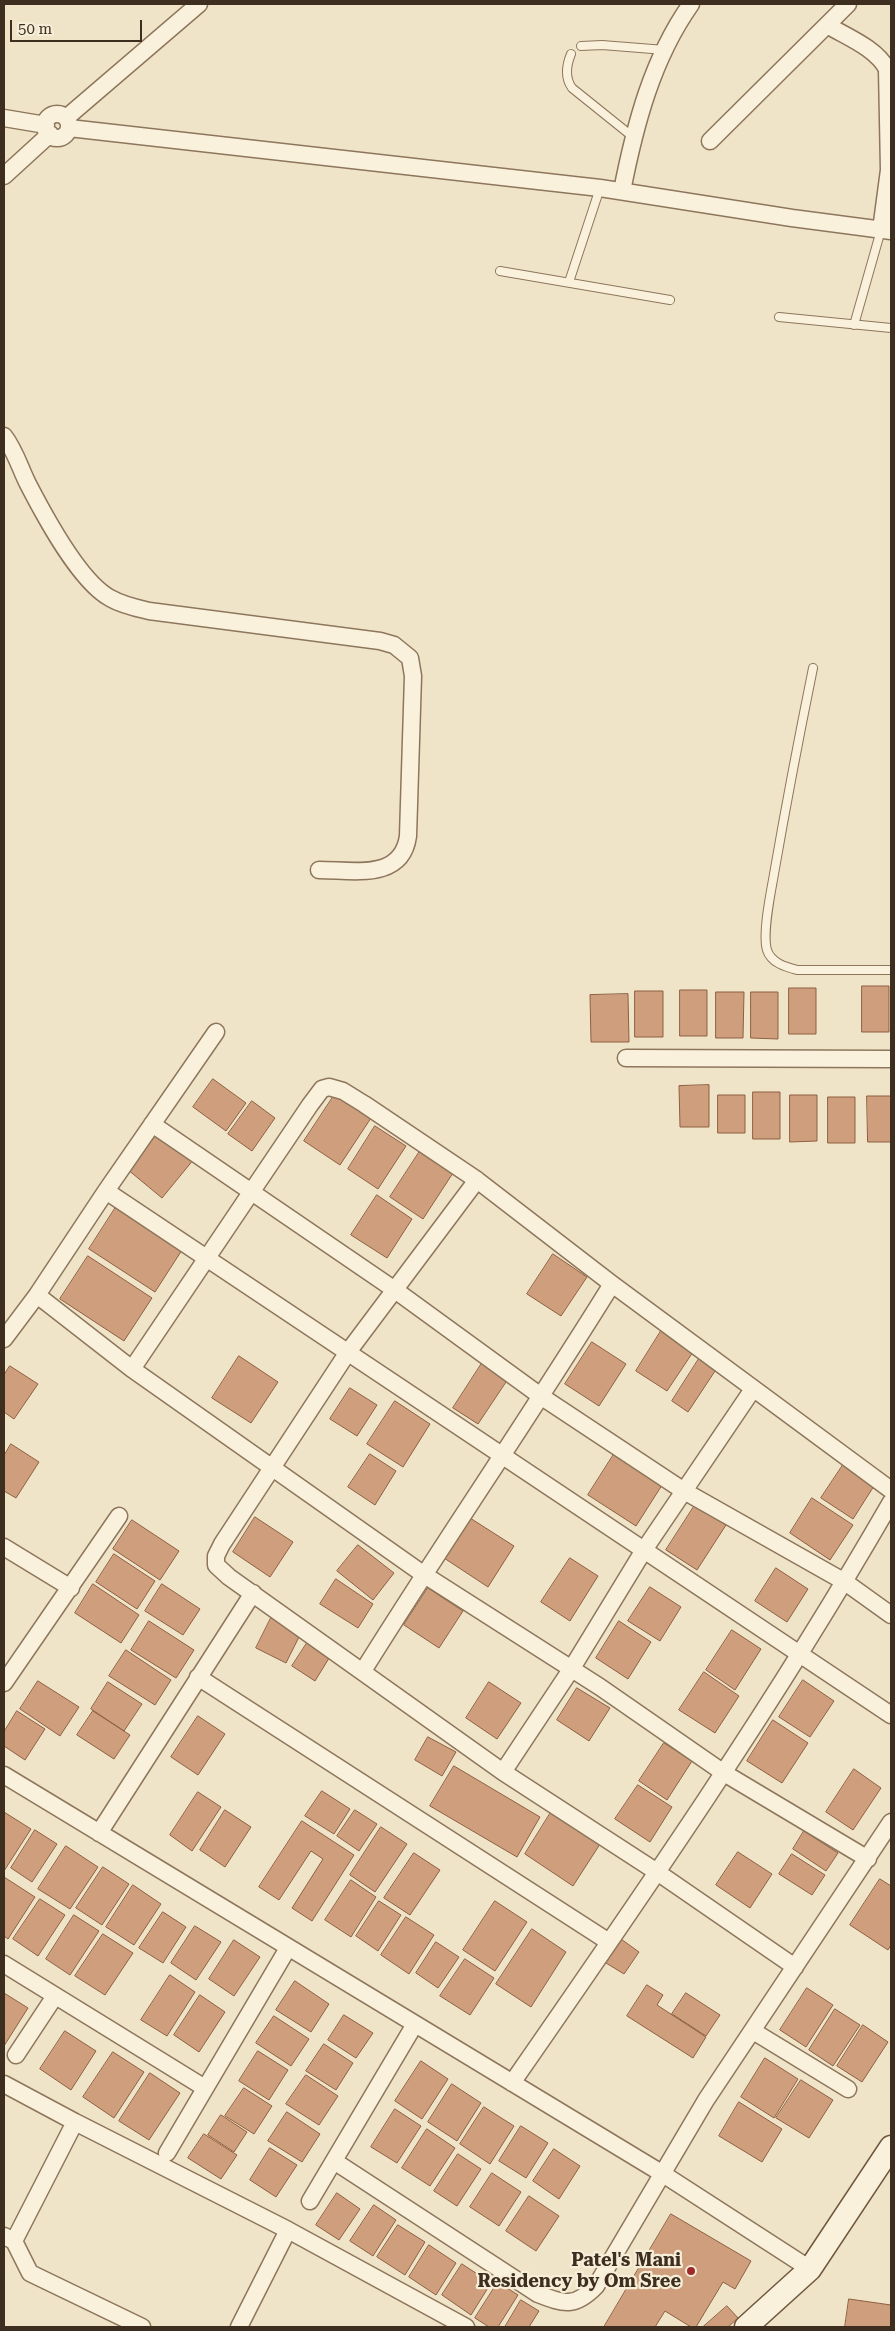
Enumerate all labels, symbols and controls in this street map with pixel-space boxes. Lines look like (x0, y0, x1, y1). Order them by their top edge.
scale bar (12, 10, 145, 42)
text: 50 m (18, 20, 52, 38)
place label: Patel's Mani Residency by Om Sree (477, 2250, 681, 2292)
marker: Patel's Mani Residency by Om Sree (685, 2265, 697, 2277)

